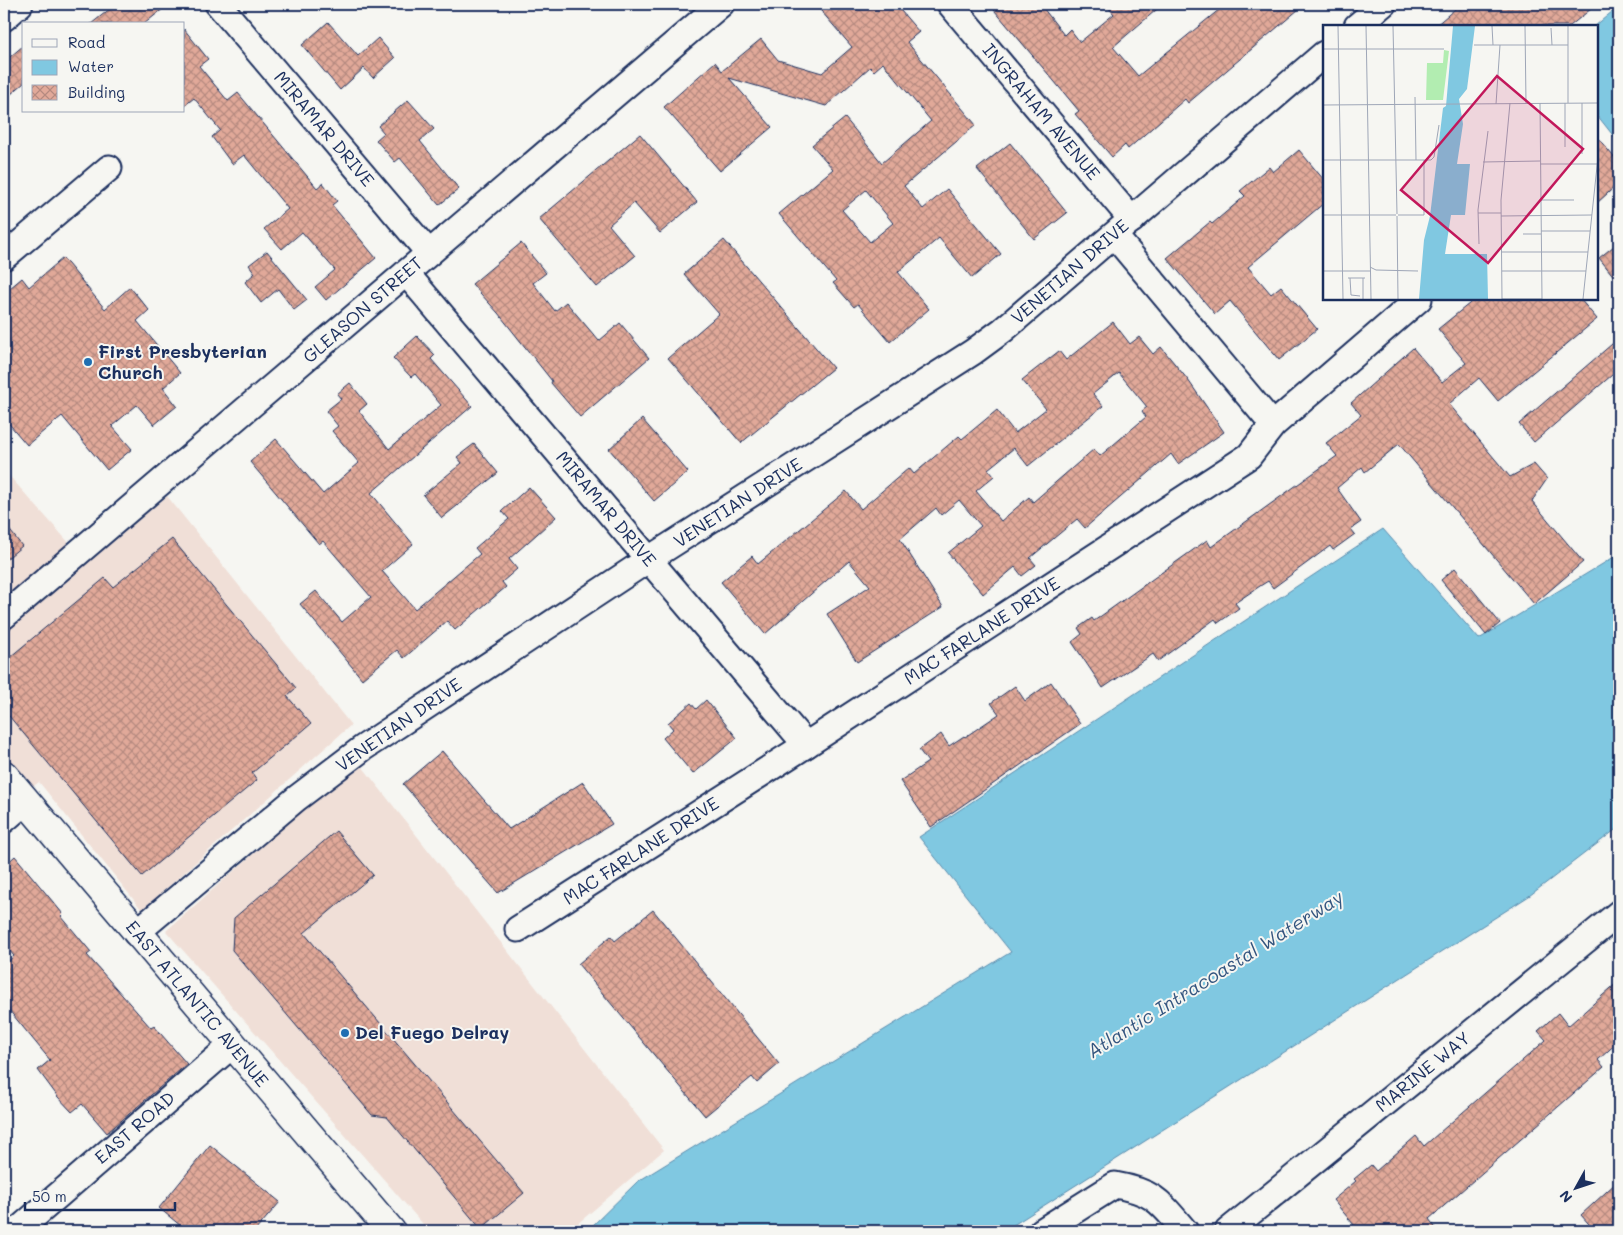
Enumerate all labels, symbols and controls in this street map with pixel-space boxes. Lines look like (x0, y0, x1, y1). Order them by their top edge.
legend (22, 22, 185, 112)
inset map (1323, 25, 1598, 300)
text: Road (68, 32, 105, 52)
street label: INGRAHAM AVENUE (978, 38, 1106, 185)
text: Water (68, 56, 114, 76)
street label: MIRAMAR DRIVE (269, 65, 380, 191)
text: Building (68, 82, 125, 102)
street label: VENETIAN DRIVE (1005, 213, 1133, 329)
street label: GLEASON STREET (297, 251, 427, 368)
place label: First Presbyterian Church (98, 339, 267, 384)
marker: First Presbyterian Church (82, 356, 94, 368)
street label: MIRAMAR DRIVE (551, 445, 662, 571)
street label: VENETIAN DRIVE (669, 452, 806, 553)
street label: MAC FARLANE DRIVE (899, 571, 1064, 690)
street label: VENETIAN DRIVE (331, 672, 466, 777)
street label: MAC FARLANE DRIVE (558, 791, 723, 910)
water label: Atlantic Intracoastal Waterway (1082, 884, 1348, 1063)
street label: EAST ATLANTIC AVENUE (121, 915, 275, 1092)
place label: Del Fuego Delray (355, 1020, 510, 1044)
street label: MARINE WAY (1370, 1026, 1475, 1117)
marker: Del Fuego Delray (339, 1027, 351, 1039)
street label: EAST ROAD (89, 1086, 180, 1169)
north arrow (1550, 1162, 1600, 1212)
scale bar (25, 1180, 175, 1212)
text: 50 m (32, 1186, 67, 1206)
text: N (1555, 1186, 1576, 1207)

